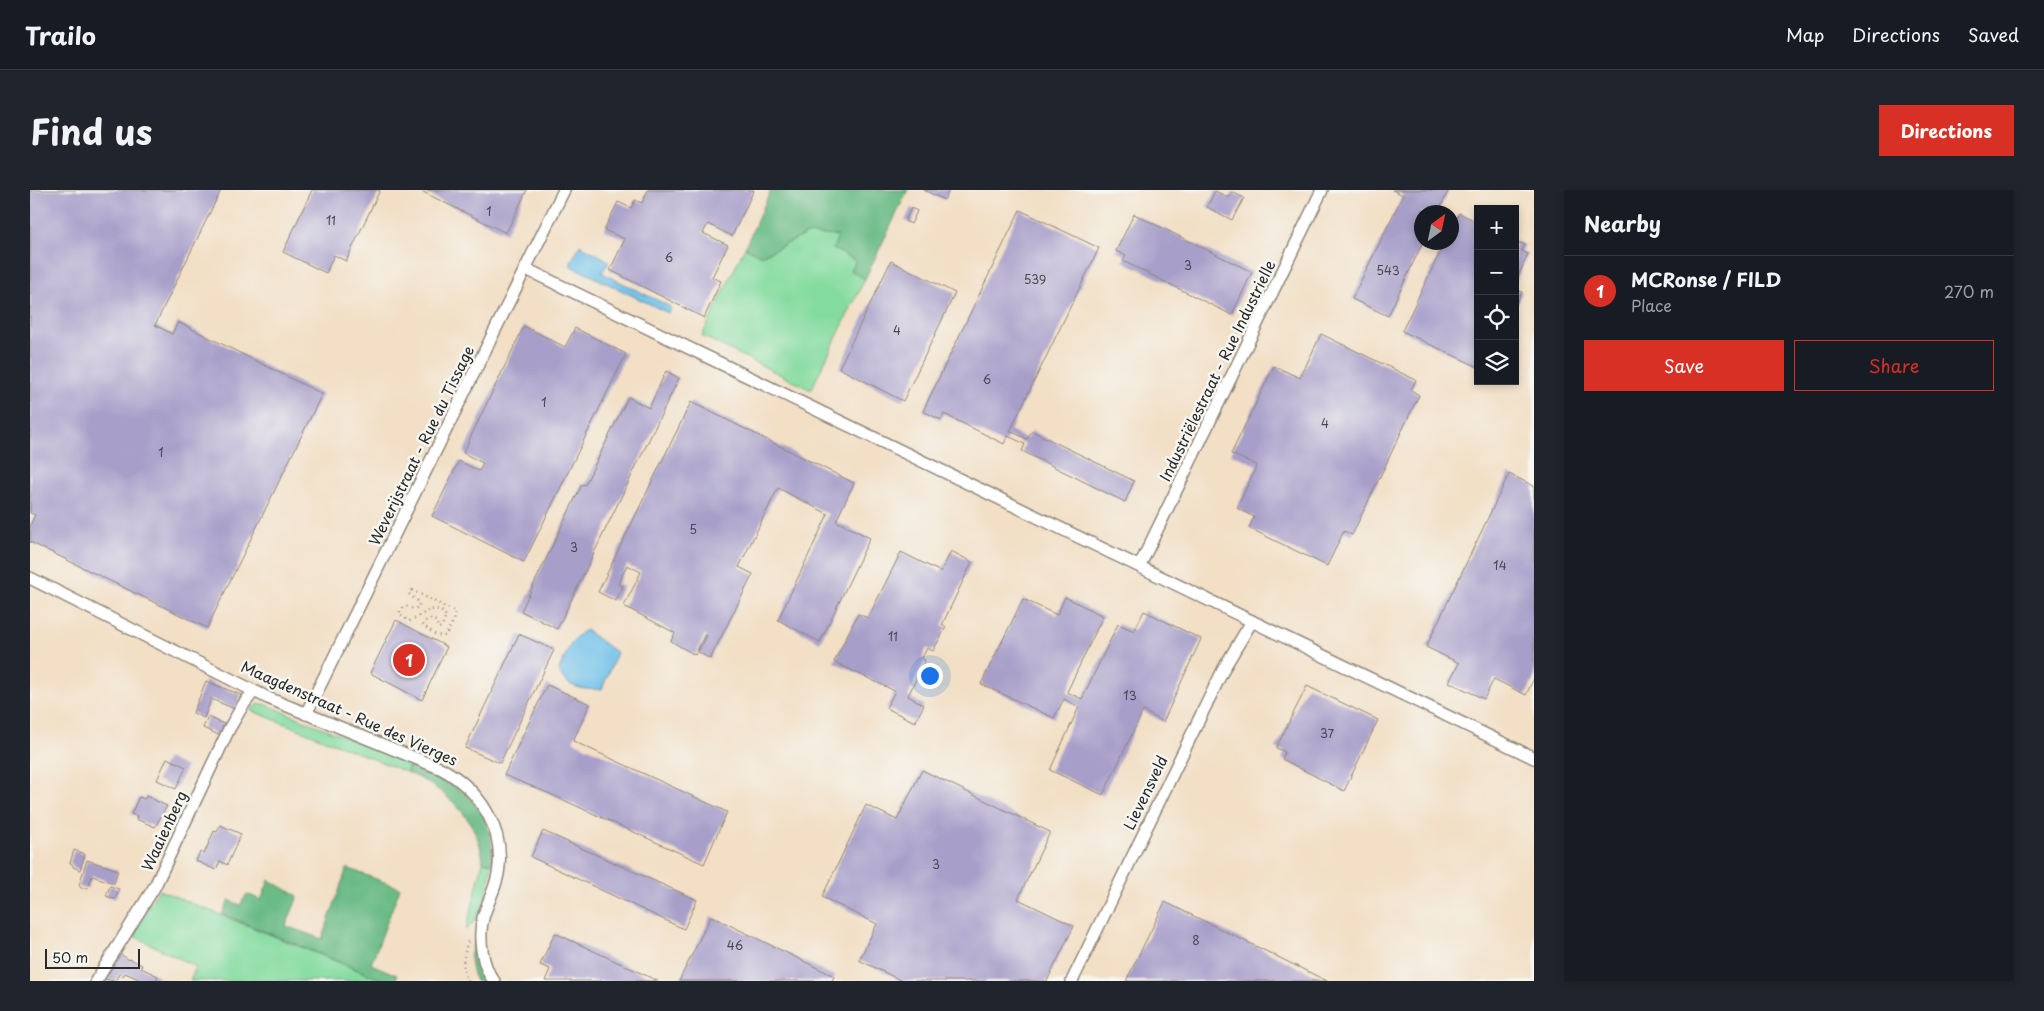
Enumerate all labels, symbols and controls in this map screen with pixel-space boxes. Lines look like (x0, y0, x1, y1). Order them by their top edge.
text: Trailo (25, 17, 96, 53)
text: Map (1786, 21, 1824, 48)
text: Directions (1852, 21, 1940, 48)
text: Saved (1968, 21, 2019, 48)
text: Find us (30, 104, 152, 157)
button: Directions (1879, 105, 2014, 156)
house number: 1 (486, 202, 492, 220)
north arrow (1414, 205, 1459, 250)
map controls (1474, 205, 1519, 385)
button: + (1474, 205, 1519, 250)
text: Nearby (1584, 207, 1661, 239)
house number: 11 (326, 211, 336, 229)
house number: 6 (665, 248, 673, 266)
button: − (1474, 250, 1519, 295)
street label: Industriëlestraat - Rue Industrielle (1153, 256, 1280, 485)
house number: 3 (1184, 256, 1192, 274)
house number: 543 (1376, 261, 1400, 279)
text: MCRonse / FILD (1631, 265, 1781, 293)
house number: 539 (1024, 270, 1046, 288)
text: 1 (1596, 279, 1604, 303)
text: 270 m (1944, 279, 1994, 303)
text: Place (1631, 293, 1672, 317)
button: locate (1474, 295, 1519, 340)
house number: 4 (893, 321, 901, 339)
button: layers (1474, 340, 1519, 385)
button: Save (1584, 340, 1784, 391)
button: Share (1794, 340, 1994, 391)
street label: Weverijstraat - Rue du Tissage (362, 341, 479, 549)
house number: 6 (983, 370, 991, 388)
house number: 1 (541, 393, 547, 411)
house number: 4 (1321, 414, 1329, 432)
house number: 1 (158, 443, 164, 461)
house number: 5 (689, 520, 697, 538)
house number: 3 (570, 538, 578, 556)
house number: 14 (1493, 556, 1507, 574)
house number: 11 (888, 627, 898, 645)
pin: 1 (393, 641, 425, 679)
street label: Maagdenstraat - Rue des Vierges (238, 654, 462, 771)
your location (917, 663, 943, 689)
house number: 13 (1123, 686, 1137, 704)
house number: 37 (1320, 724, 1335, 742)
street label: Lievensveld (1117, 751, 1173, 833)
street label: Waaienberg (135, 786, 192, 874)
house number: 3 (932, 855, 940, 873)
house number: 8 (1192, 931, 1200, 949)
house number: 46 (727, 936, 743, 954)
scale bar (45, 946, 140, 969)
text: 50 m (52, 947, 88, 968)

